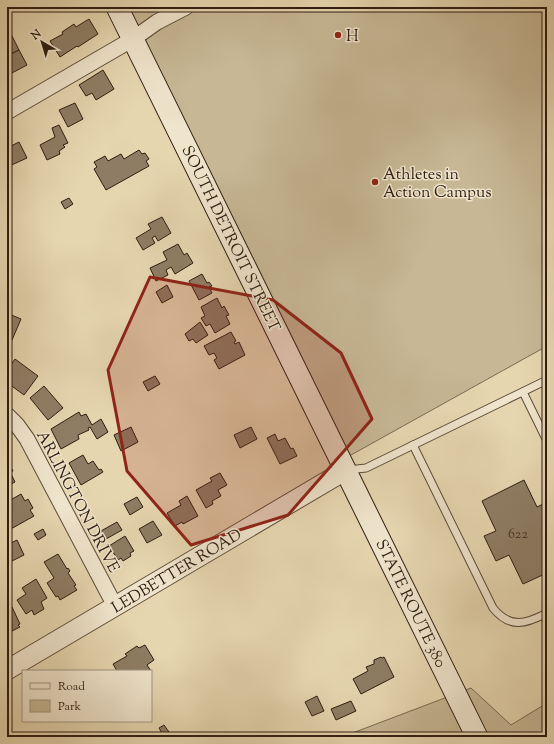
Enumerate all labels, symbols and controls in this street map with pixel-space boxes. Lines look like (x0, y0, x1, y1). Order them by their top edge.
north arrow (22, 22, 62, 62)
text: N (27, 26, 45, 45)
place label: H (346, 26, 359, 49)
marker: H (333, 30, 343, 40)
street label: SOUTH DETROIT STREET (175, 142, 285, 336)
place label: Athletes in Action Campus (383, 164, 491, 205)
marker: Athletes in Action Campus (370, 177, 380, 187)
street label: ARLINGTON DRIVE (30, 427, 124, 578)
street label: LEDBETTER ROAD (108, 524, 247, 620)
house number: 622 (508, 525, 528, 545)
street label: STATE ROUTE 380 (369, 536, 451, 672)
legend (22, 670, 152, 722)
text: Road (58, 678, 85, 696)
text: Park (58, 698, 81, 716)

